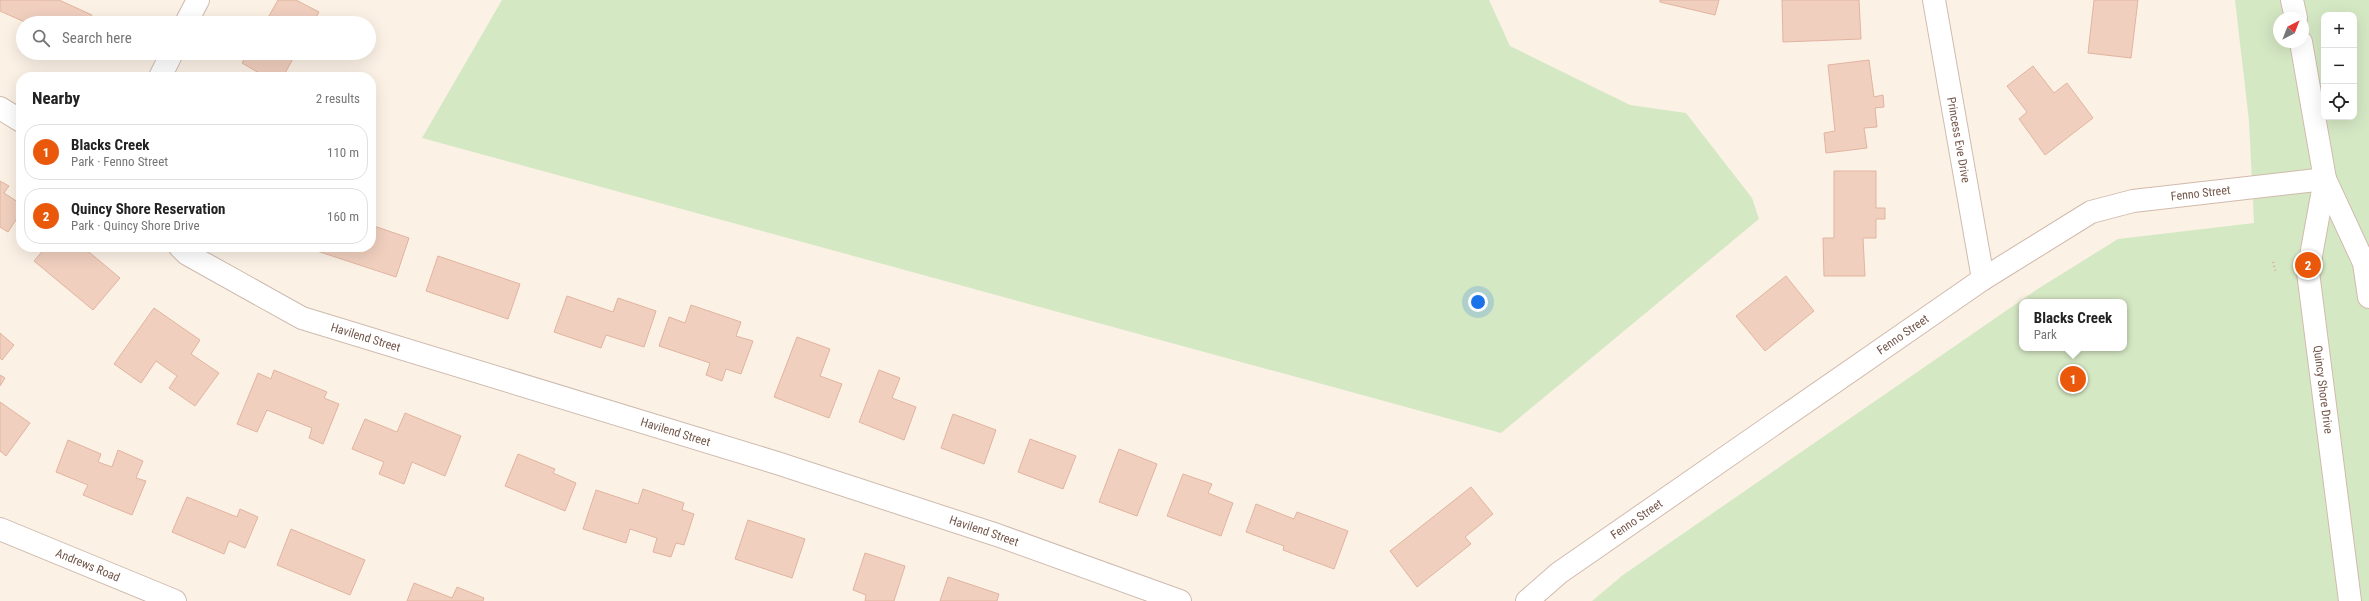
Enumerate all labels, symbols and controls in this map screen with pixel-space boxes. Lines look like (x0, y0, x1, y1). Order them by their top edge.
north arrow (2273, 12, 2309, 48)
map controls (2321, 12, 2357, 120)
button: + (2321, 12, 2357, 48)
search box (16, 16, 376, 60)
icon: search (30, 27, 52, 49)
text: Search here (62, 29, 132, 47)
button: − (2321, 48, 2357, 84)
button: locate (2321, 84, 2357, 120)
text: Nearby (32, 88, 80, 108)
text: 2 results (316, 91, 360, 106)
street label: Princess Eve Drive (1944, 96, 1973, 184)
text: Blacks Creek (71, 136, 150, 154)
text: 1 (43, 145, 49, 160)
text: 110 m (327, 145, 359, 160)
text: Park · Fenno Street (71, 154, 168, 169)
street label: Fenno Street (2170, 183, 2232, 204)
text: Quincy Shore Reservation (71, 200, 226, 218)
text: 2 (43, 209, 49, 224)
text: 160 m (327, 209, 359, 224)
text: Park · Quincy Shore Drive (71, 218, 200, 233)
pin: 2 (2295, 250, 2321, 280)
your location (1468, 292, 1488, 312)
popup (2019, 299, 2127, 351)
text: Blacks Creek (2034, 309, 2112, 327)
street label: Fenno Street (1874, 311, 1932, 357)
street label: Havilend Street (329, 320, 403, 355)
text: Park (2034, 327, 2057, 342)
street label: Quincy Shore Drive (2310, 345, 2336, 435)
pin: 1 (2060, 364, 2086, 394)
street label: Havilend Street (639, 415, 712, 449)
street label: Fenno Street (1608, 496, 1666, 542)
street label: Havilend Street (948, 513, 1021, 549)
street label: Andrews Road (54, 546, 122, 585)

